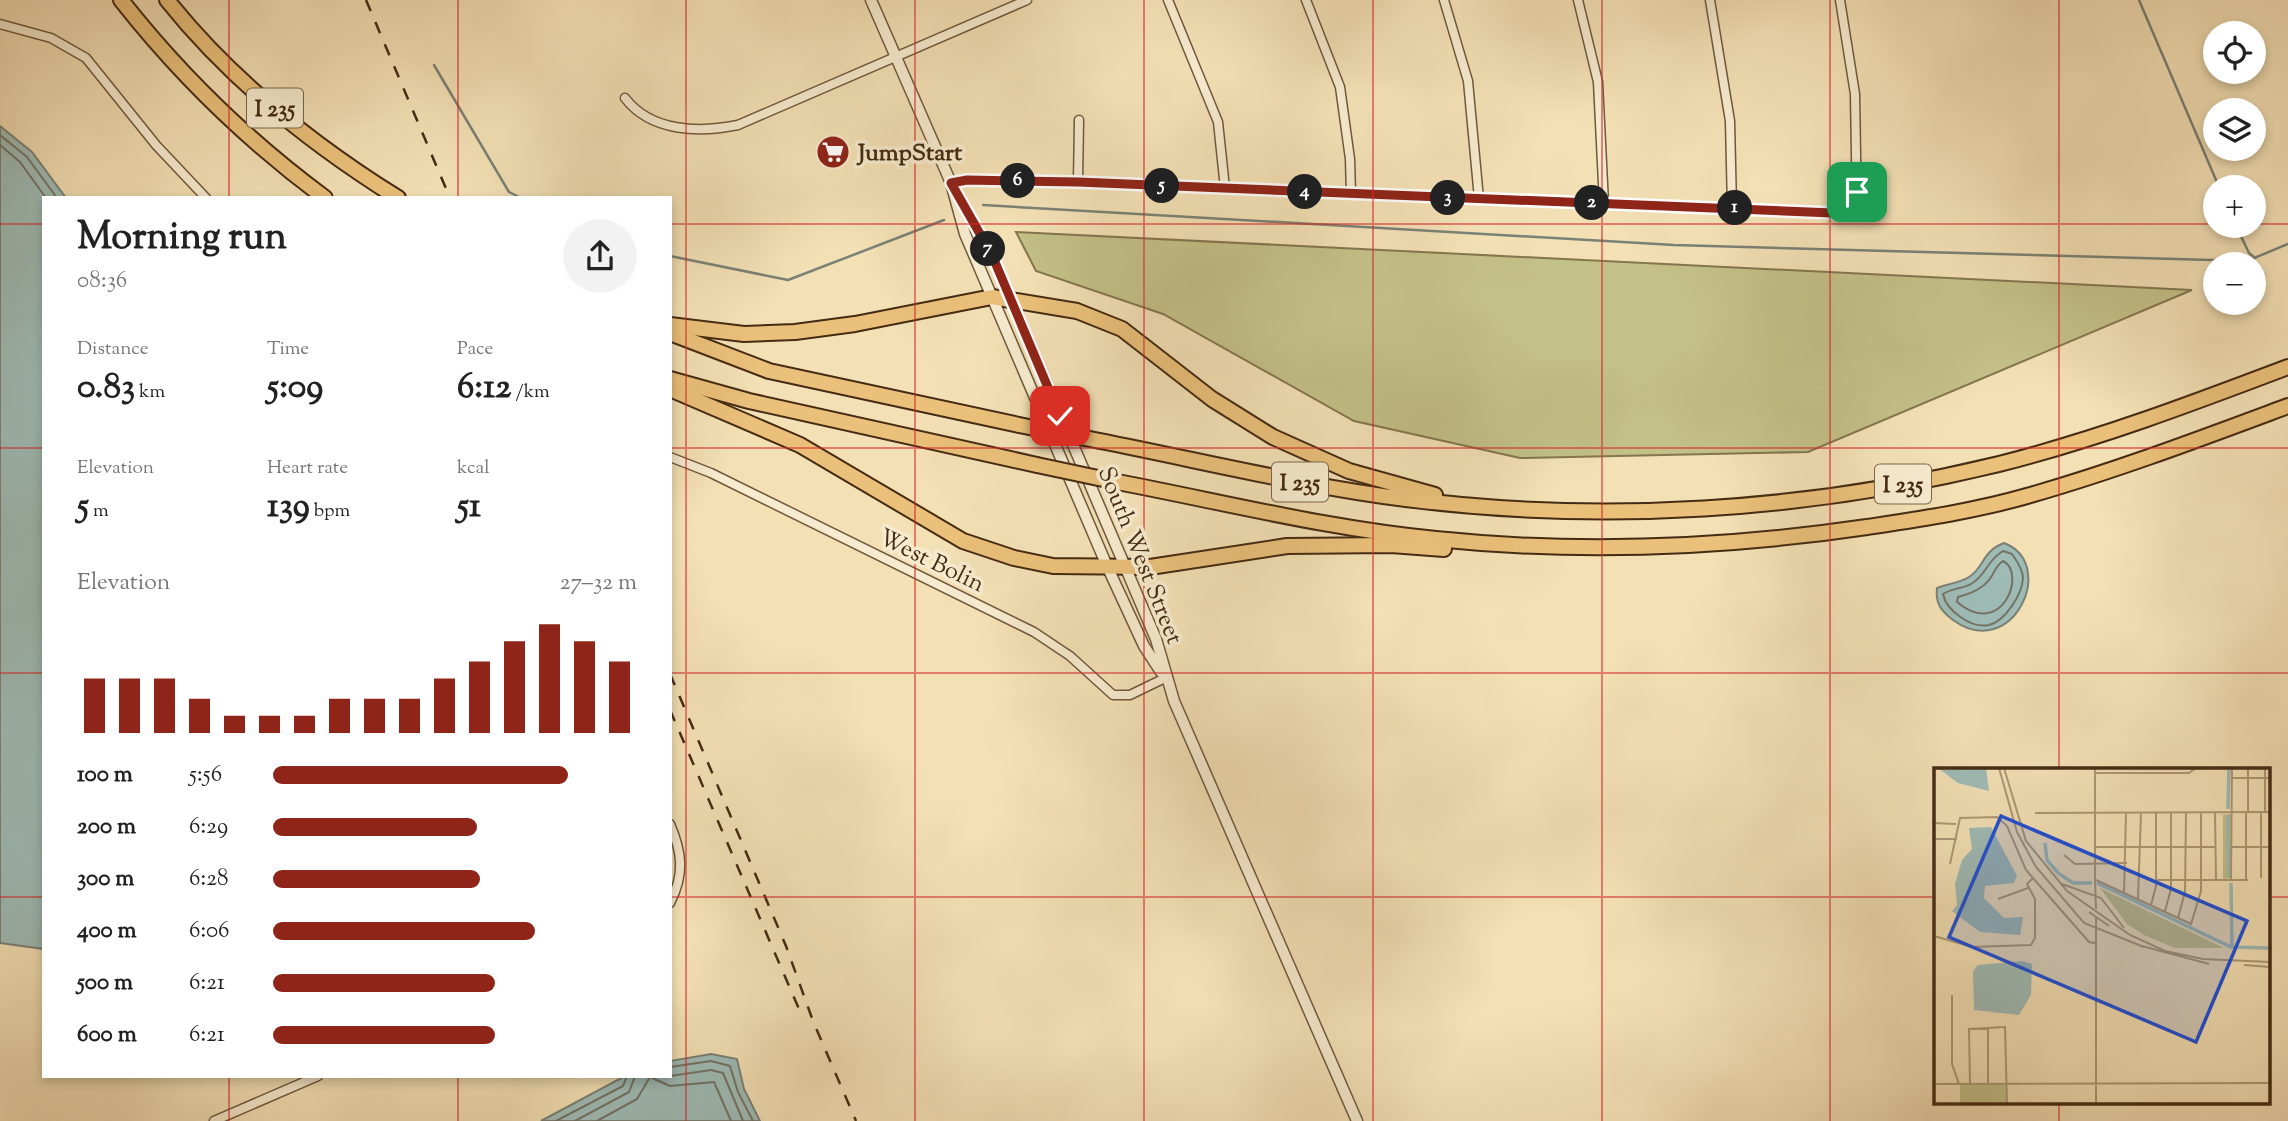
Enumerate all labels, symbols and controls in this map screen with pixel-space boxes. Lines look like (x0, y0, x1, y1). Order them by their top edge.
map controls (2203, 21, 2266, 315)
button: locate (2203, 21, 2266, 84)
road number: I 235 (247, 88, 303, 128)
button: layers (2203, 98, 2266, 161)
supermarket icon: JumpStart (814, 133, 852, 171)
place label: JumpStart (856, 137, 963, 171)
pin (1827, 162, 1887, 222)
pin: 6 (1000, 164, 1036, 198)
text: 6 (1013, 167, 1022, 194)
pin: 5 (1144, 168, 1180, 204)
text: 5 (1158, 172, 1165, 199)
icon: arrive (1838, 173, 1876, 211)
pin: 4 (1288, 174, 1322, 210)
button: + (2203, 175, 2266, 238)
text: 4 (1300, 178, 1309, 205)
pin: 3 (1430, 180, 1466, 216)
text: 3 (1444, 184, 1451, 211)
pin: 2 (1574, 186, 1610, 220)
text: 2 (1587, 189, 1596, 216)
pin: 1 (1718, 190, 1752, 226)
text: 1 (1731, 194, 1738, 221)
text: Morning run (77, 212, 287, 266)
button: share (563, 219, 637, 293)
pin: 7 (970, 232, 1006, 266)
text: 7 (983, 235, 992, 262)
button: − (2203, 252, 2266, 315)
text: 08:36 (77, 265, 127, 298)
text: Distance (77, 336, 149, 363)
text: Time (267, 336, 309, 363)
text: Pace (457, 336, 493, 363)
text: 0.83 (77, 363, 135, 414)
text: 5:09 (267, 363, 323, 414)
text: 6:12 (457, 363, 511, 414)
text: km (135, 379, 165, 406)
text: /km (511, 379, 550, 406)
pin (1030, 386, 1090, 446)
icon: check (1041, 397, 1079, 435)
text: Elevation (77, 455, 154, 482)
text: Heart rate (267, 455, 348, 482)
text: kcal (457, 455, 490, 482)
street label: South West Street (1088, 462, 1190, 650)
road number: I 235 (1272, 462, 1328, 502)
road number: I 235 (1875, 464, 1931, 504)
text: 5 (77, 482, 89, 533)
text: 139 (267, 482, 310, 533)
text: 51 (457, 482, 481, 533)
text: m (89, 498, 109, 525)
text: bpm (310, 498, 350, 525)
street label: West Bolin (872, 522, 990, 602)
text: Elevation (77, 567, 170, 600)
text: 27–32 m (560, 567, 637, 600)
text: 100 m (77, 759, 133, 792)
text: 5:56 (189, 759, 222, 792)
inset map (1934, 768, 2270, 1104)
text: 200 m (77, 811, 136, 844)
text: 6:29 (189, 811, 228, 844)
text: 300 m (77, 863, 134, 896)
text: 6:28 (189, 863, 228, 896)
text: 400 m (77, 915, 137, 948)
text: 6:06 (189, 915, 230, 948)
text: 500 m (77, 967, 133, 1000)
text: 6:21 (189, 967, 225, 1000)
text: 600 m (77, 1019, 137, 1052)
text: 6:21 (189, 1019, 225, 1052)

